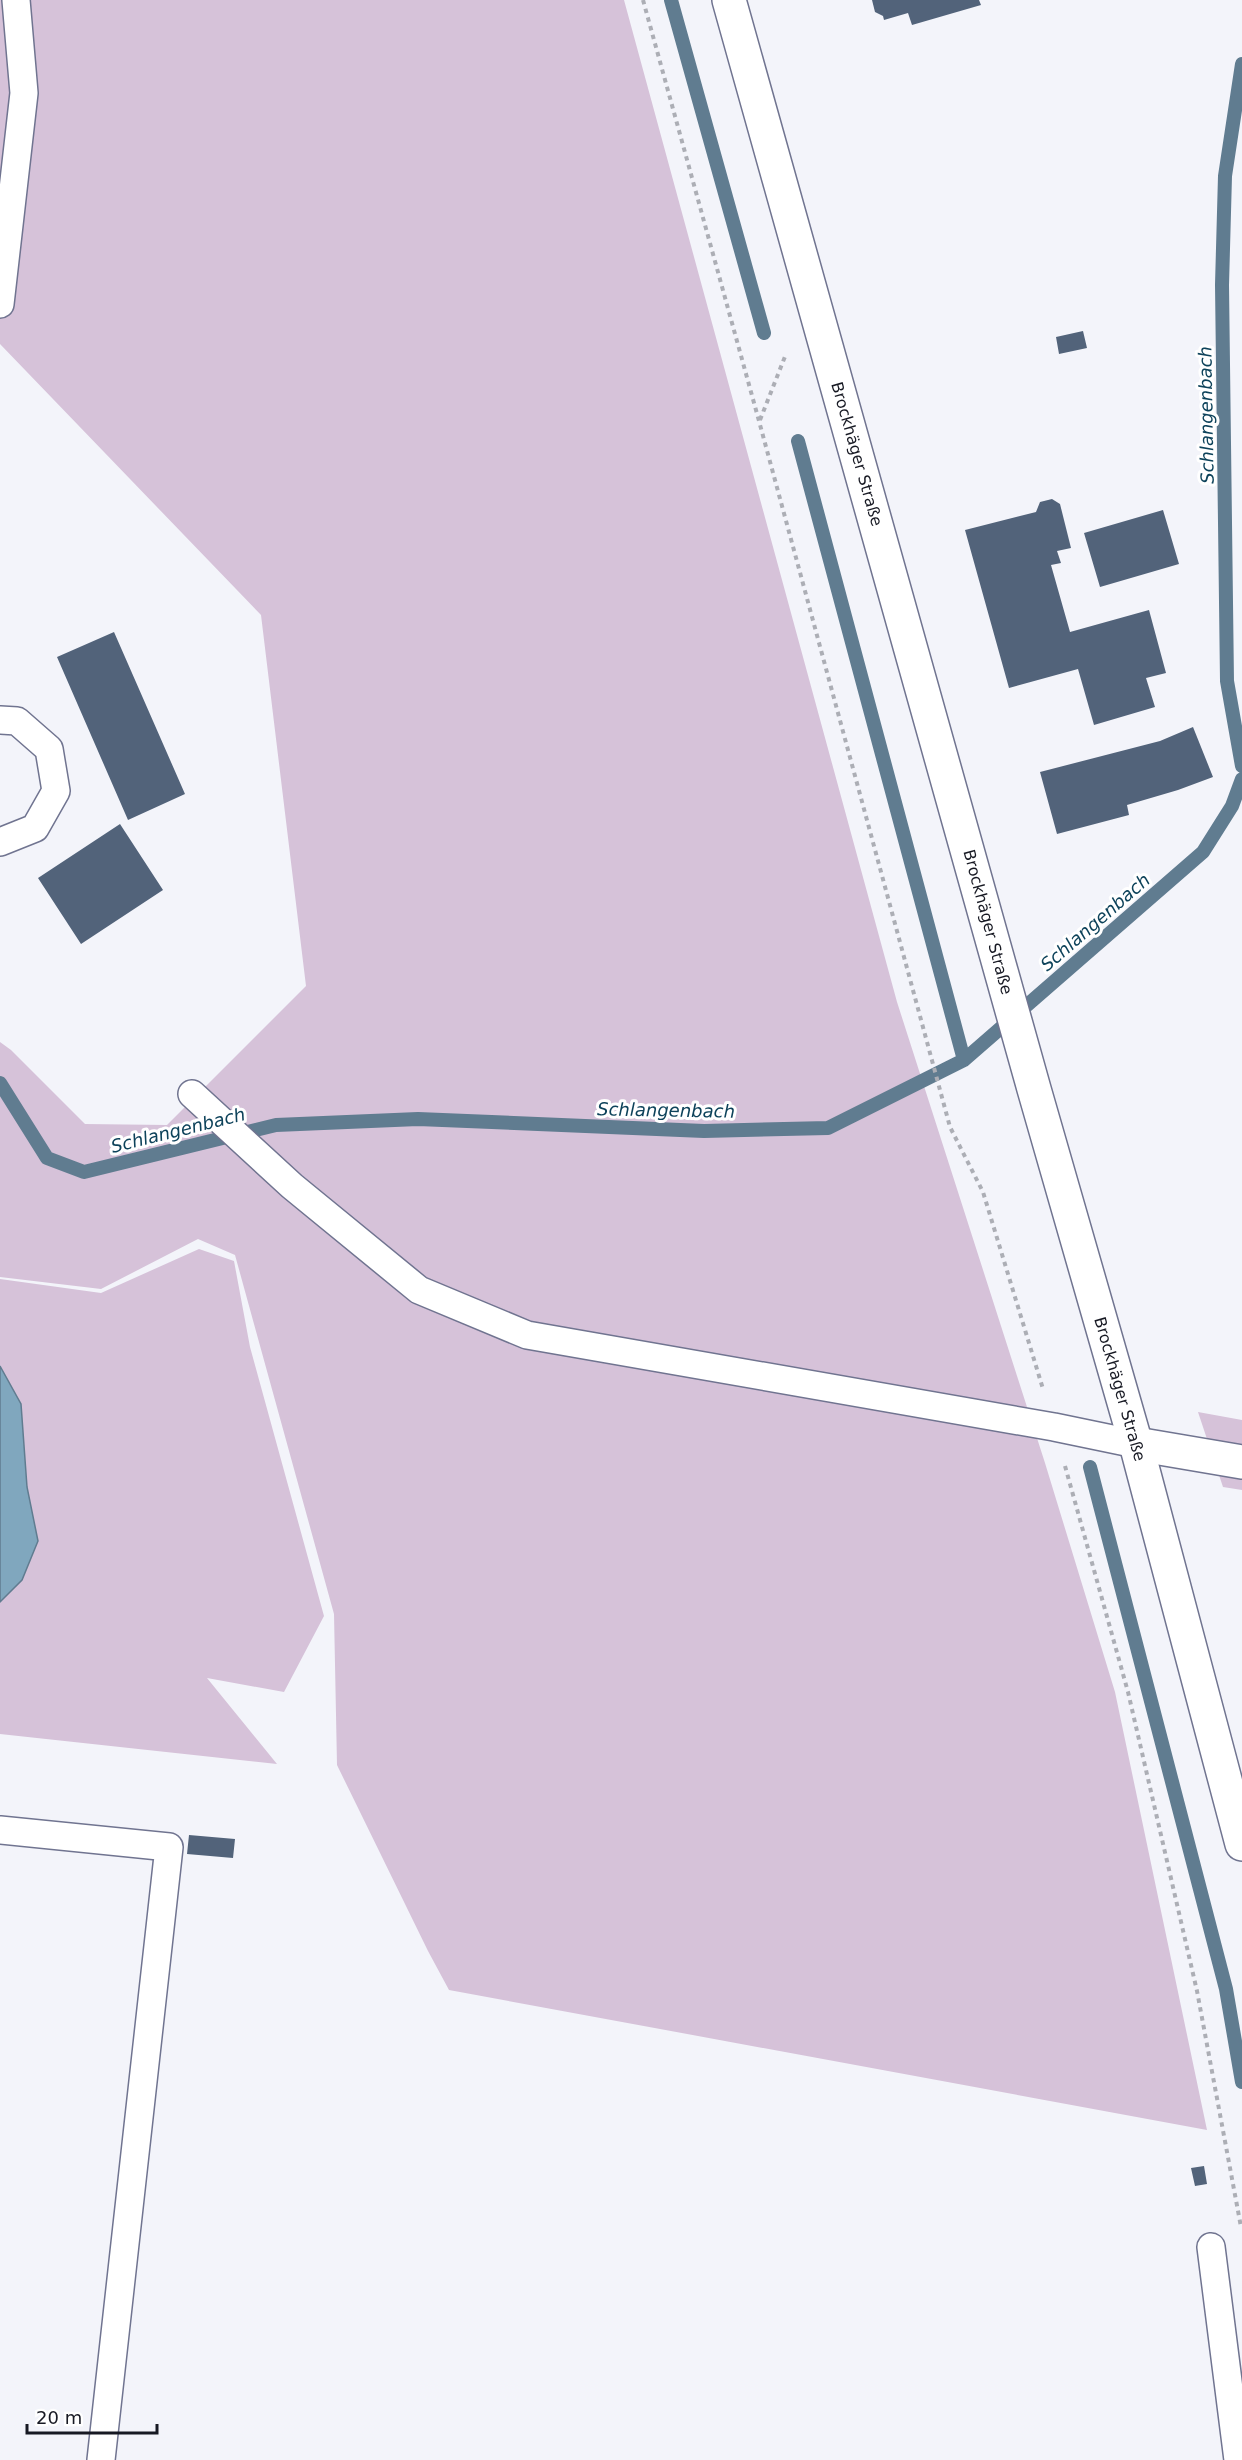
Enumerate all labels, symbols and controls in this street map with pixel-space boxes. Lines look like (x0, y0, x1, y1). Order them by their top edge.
water label: Schlangenbach (1194, 346, 1218, 484)
street label: Brockhäger Straße (827, 380, 887, 528)
street label: Brockhäger Straße (959, 847, 1017, 997)
water label: Schlangenbach (1036, 869, 1154, 975)
water label: Schlangenbach (597, 1098, 735, 1122)
water label: Schlangenbach (109, 1103, 247, 1157)
street label: Brockhäger Straße (1090, 1315, 1150, 1463)
scale bar (27, 2397, 158, 2435)
text: 20 m (36, 2407, 82, 2428)

